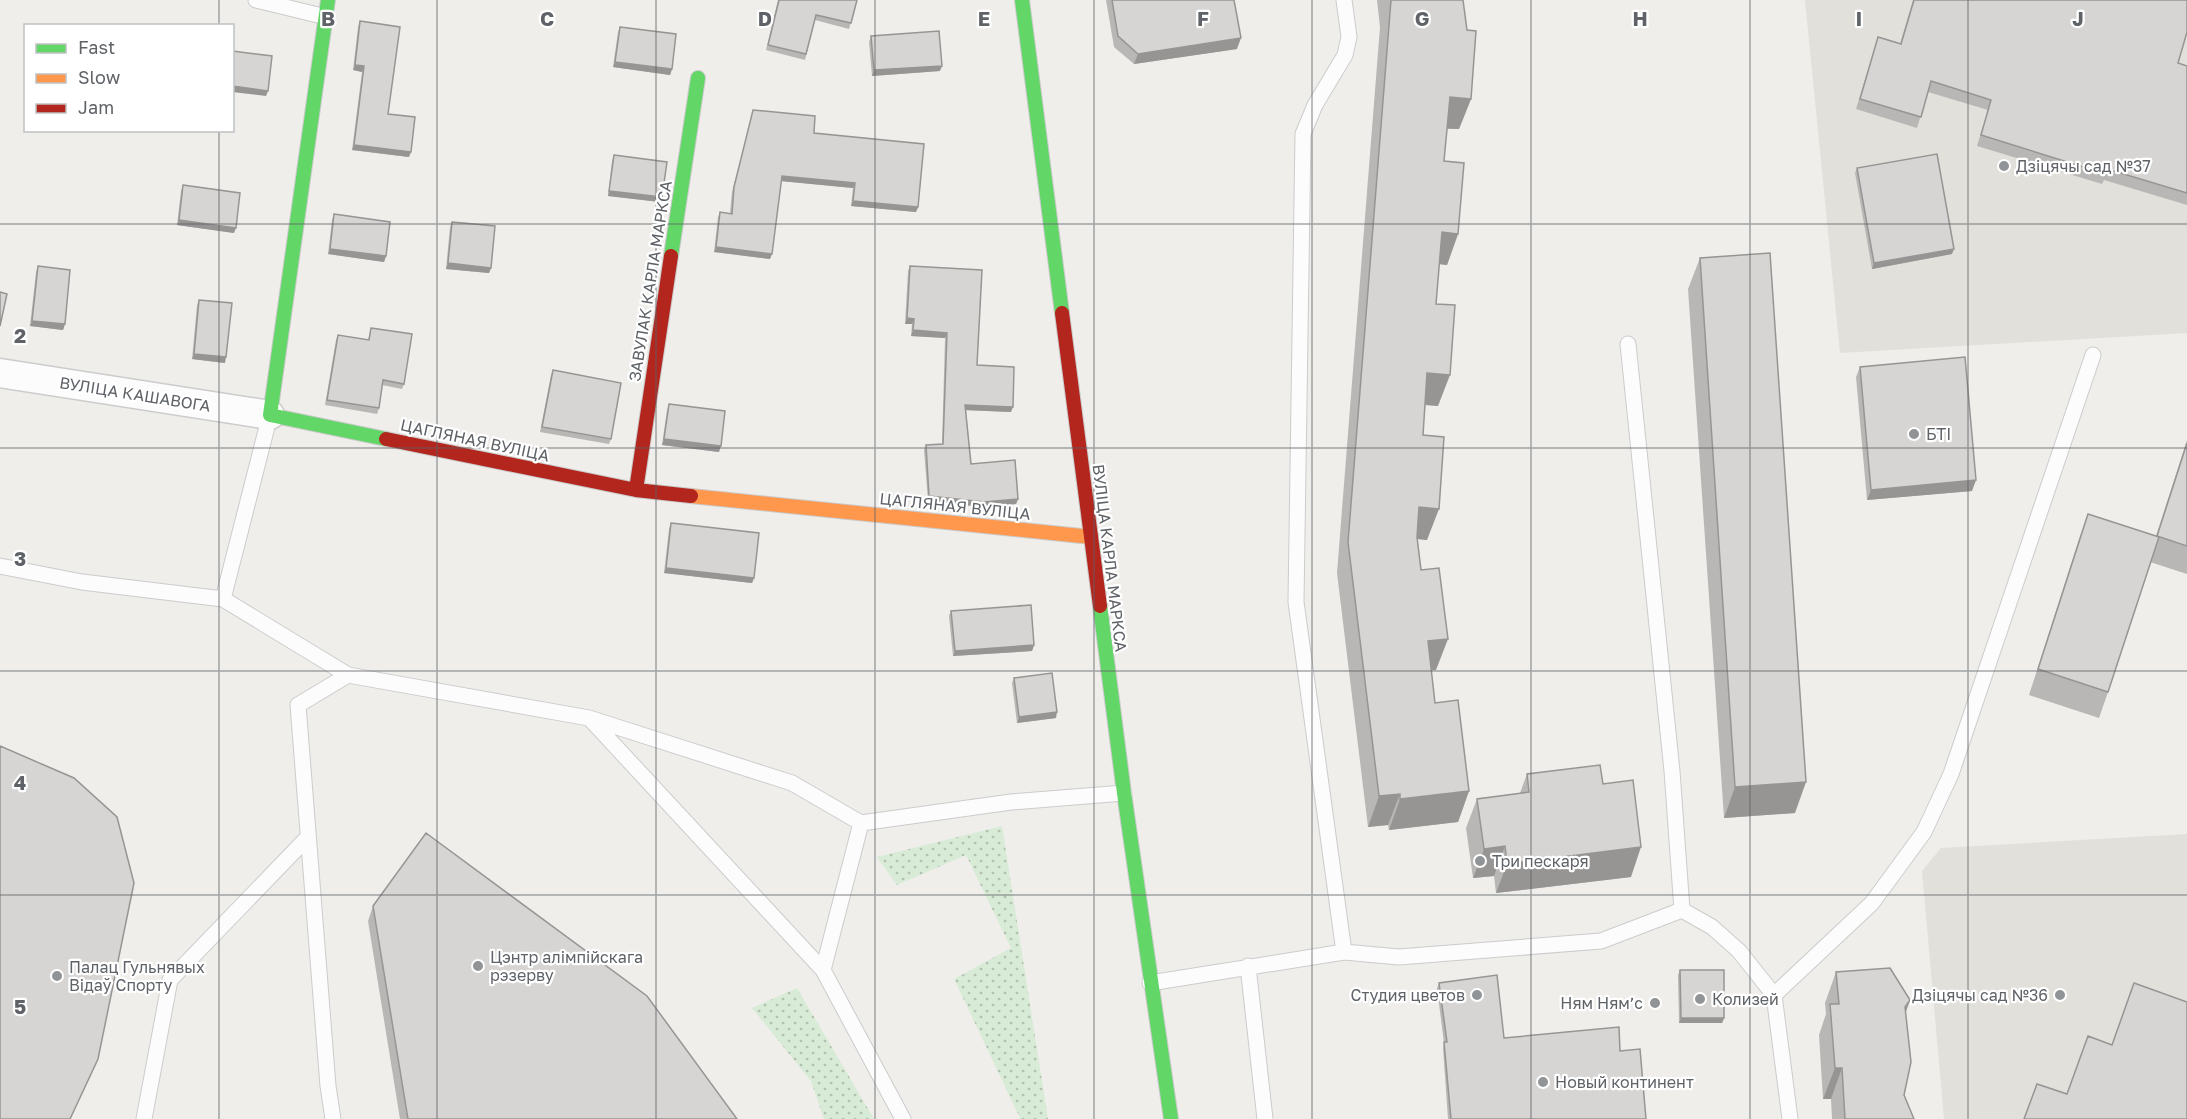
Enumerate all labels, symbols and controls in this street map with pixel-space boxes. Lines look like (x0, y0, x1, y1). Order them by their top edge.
text: B (321, 6, 335, 30)
text: C (540, 6, 554, 30)
text: D (758, 6, 772, 30)
text: E (978, 6, 990, 30)
text: F (1197, 6, 1209, 30)
text: G (1415, 6, 1429, 30)
text: H (1632, 6, 1648, 30)
text: I (1856, 6, 1862, 30)
text: J (2072, 6, 2084, 30)
legend (24, 24, 234, 132)
text: Fast (78, 36, 115, 58)
text: Slow (78, 66, 121, 88)
text: Jam (78, 96, 114, 118)
place label: Дзіцячы сад №37 (2016, 156, 2151, 176)
marker: Дзіцячы сад №37 (1997, 159, 2011, 173)
street label: ЗАВУЛАК КАРЛА МАРКСА (624, 179, 676, 383)
text: 2 (14, 323, 26, 347)
street label: ВУЛІЦА КАШАВОГА (58, 372, 212, 416)
street label: ЦАГЛЯНАЯ ВУЛІЦА (399, 414, 552, 466)
place label: БТІ (1926, 424, 1951, 444)
marker: БТІ (1907, 427, 1921, 441)
street label: ВУЛІЦА КАРЛА МАРКСА (1089, 463, 1131, 653)
street label: ЦАГЛЯНАЯ ВУЛІЦА (878, 488, 1032, 524)
text: 3 (14, 546, 26, 570)
text: 4 (14, 770, 26, 794)
place label: Три пескаря (1492, 851, 1589, 871)
marker: Три пескаря (1473, 854, 1487, 868)
place label: Цэнтр алімпійскага рэзерву (490, 947, 643, 985)
place label: Палац Гульнявых Відаў Спорту (69, 957, 205, 995)
marker: Цэнтр алімпійскага рэзерву (471, 959, 485, 973)
marker: Палац Гульнявых Відаў Спорту (50, 969, 64, 983)
place label: Студия цветов (1351, 985, 1465, 1005)
place label: Дзіцячы сад №36 (1912, 985, 2048, 1005)
marker: Студия цветов (1470, 988, 1484, 1002)
marker: Дзіцячы сад №36 (2053, 988, 2067, 1002)
place label: Колизей (1712, 989, 1779, 1009)
marker: Колизей (1693, 992, 1707, 1006)
place label: Ням Нямʼс (1560, 993, 1643, 1013)
text: 5 (14, 994, 26, 1018)
marker: Ням Нямʼс (1648, 996, 1662, 1010)
place label: Новый континент (1555, 1072, 1694, 1092)
marker: Новый континент (1536, 1075, 1550, 1089)

